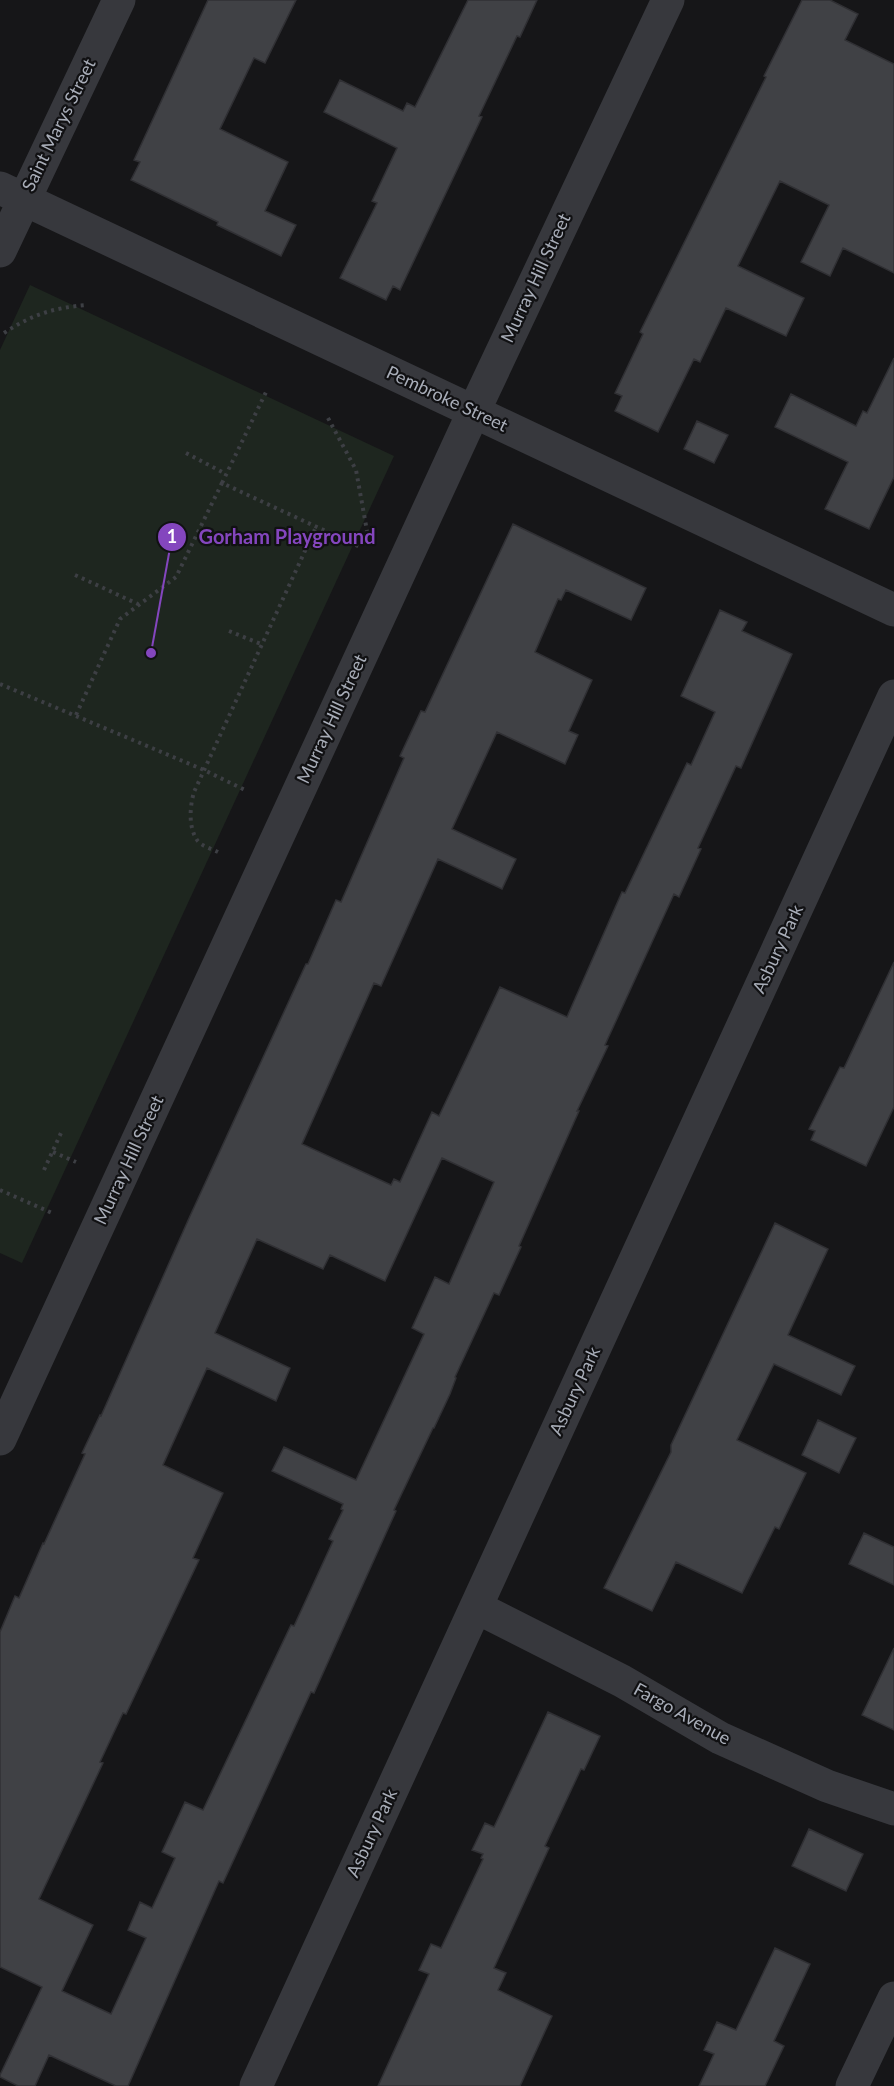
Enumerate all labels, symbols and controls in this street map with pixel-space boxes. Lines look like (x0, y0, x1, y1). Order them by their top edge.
street label: Saint Marys Street (16, 54, 100, 194)
street label: Murray Hill Street (496, 209, 575, 346)
street label: Pembroke Street (383, 360, 512, 436)
callout: Gorham Playground (157, 518, 388, 556)
text: Gorham Playground (198, 524, 376, 548)
text: 1 (167, 525, 177, 547)
street label: Murray Hill Street (292, 650, 371, 787)
street label: Asbury Park (747, 900, 808, 996)
street label: Murray Hill Street (89, 1091, 168, 1228)
street label: Asbury Park (544, 1342, 605, 1438)
street label: Fargo Avenue (630, 1678, 735, 1749)
street label: Asbury Park (341, 1784, 402, 1880)

